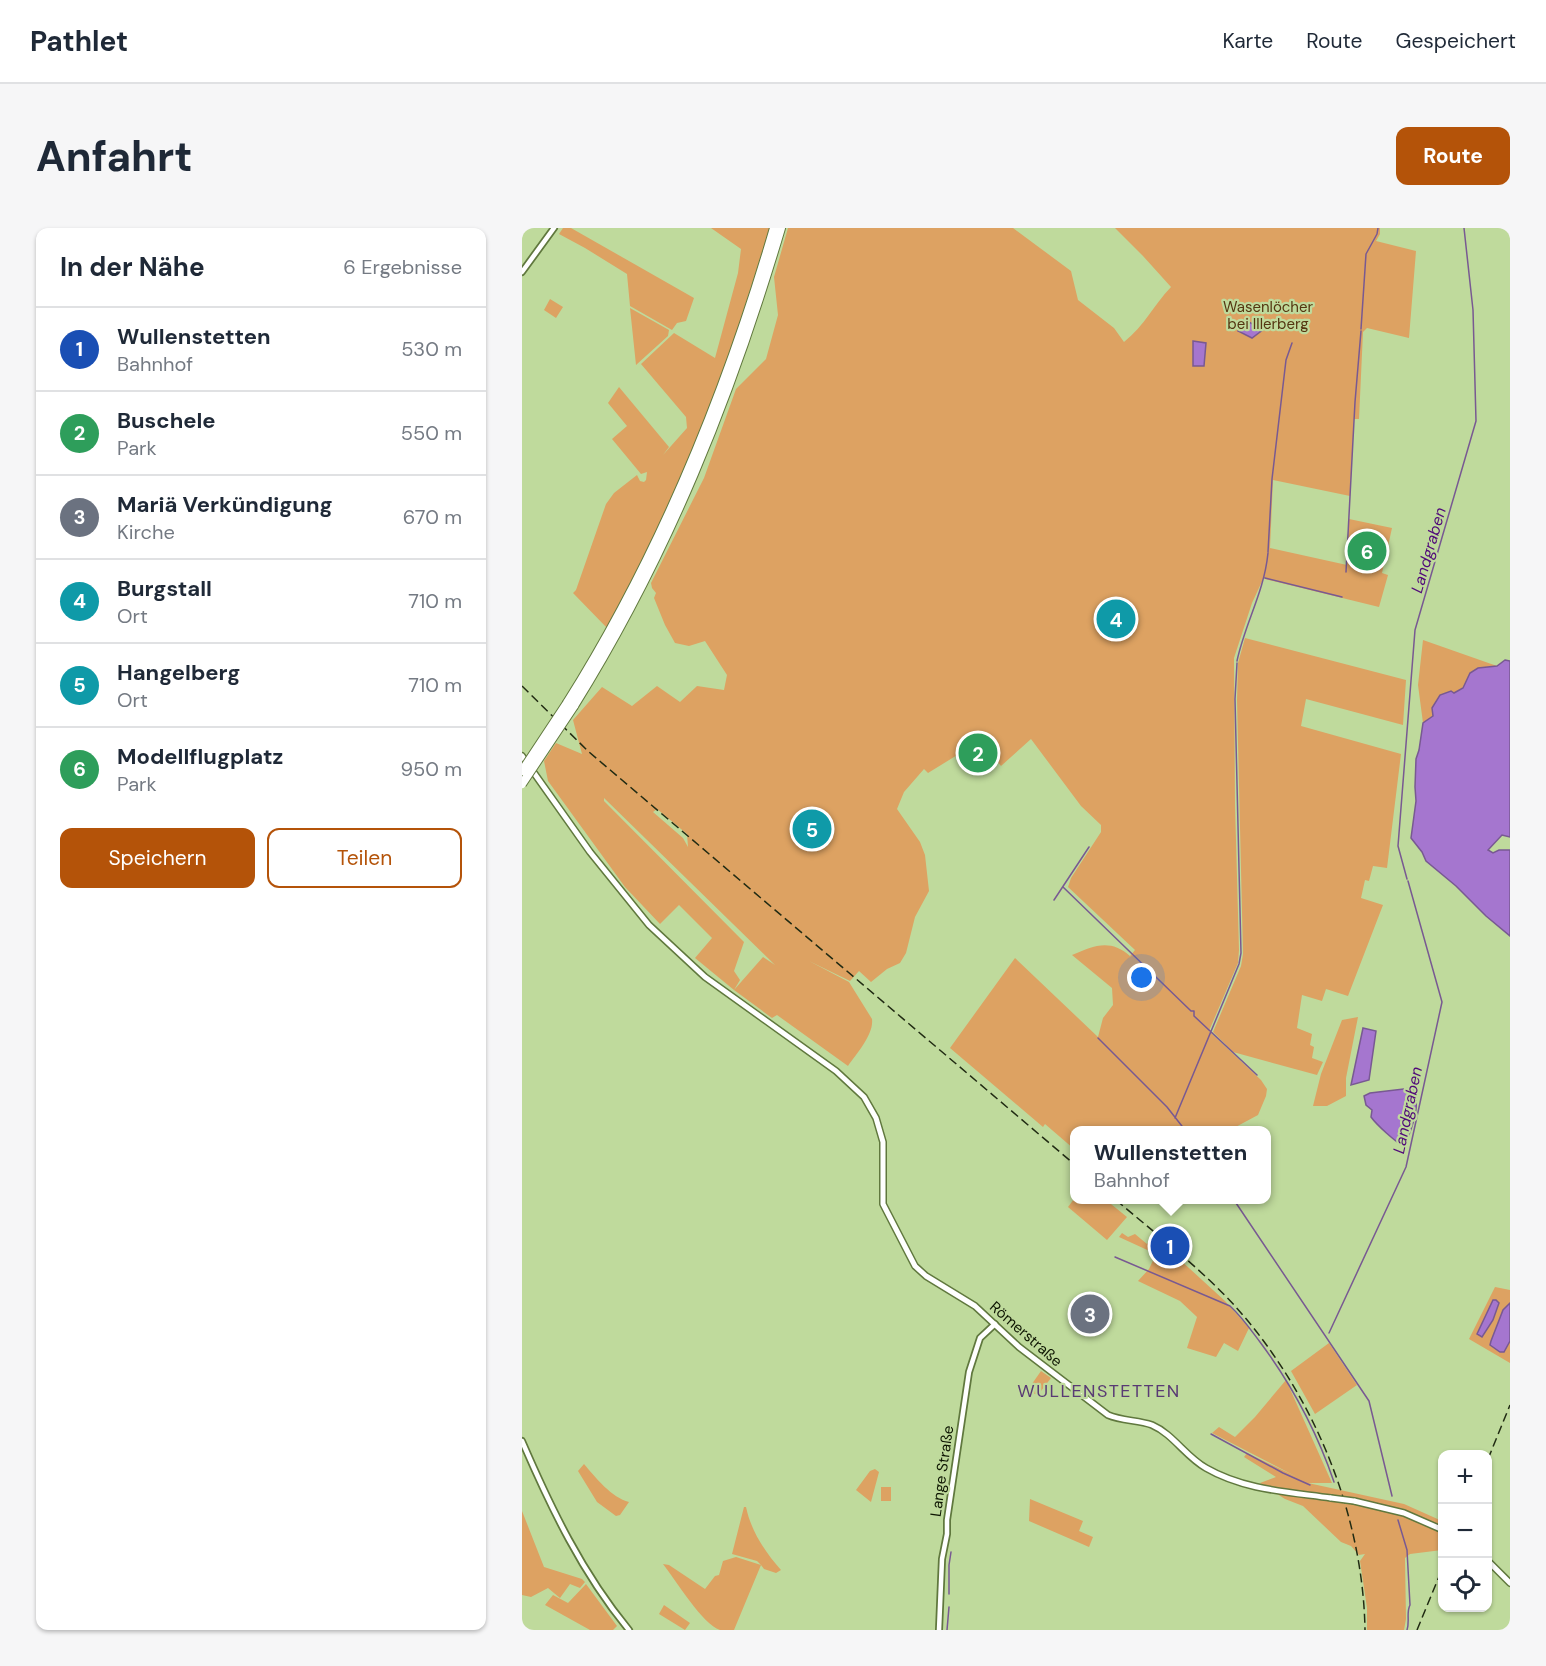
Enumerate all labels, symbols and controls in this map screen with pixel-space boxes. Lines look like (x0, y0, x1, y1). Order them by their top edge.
text: Pathlet (30, 23, 128, 60)
text: Karte (1222, 27, 1273, 55)
text: Route (1306, 27, 1362, 55)
text: Gespeichert (1395, 27, 1516, 55)
button: Route (1396, 127, 1510, 185)
text: Anfahrt (36, 129, 192, 184)
text: In der Nähe (60, 250, 205, 284)
text: 6 Ergebnisse (343, 254, 462, 280)
park label: Wasenlöcher bei Illerberg (1223, 297, 1314, 334)
text: Wullenstetten (117, 322, 271, 351)
text: 1 (76, 336, 83, 362)
text: 530 m (401, 336, 462, 362)
text: Bahnhof (117, 351, 193, 377)
text: Buschele (117, 406, 216, 435)
text: 2 (74, 420, 85, 446)
text: 550 m (401, 420, 462, 446)
text: Park (117, 435, 157, 461)
text: Mariä Verkündigung (117, 490, 333, 519)
text: 3 (73, 504, 86, 530)
text: 670 m (403, 504, 462, 530)
water label: Landgraben (1406, 505, 1451, 595)
text: Kirche (117, 519, 175, 545)
pin: 6 (1348, 528, 1386, 574)
text: Burgstall (117, 574, 212, 603)
text: 4 (73, 588, 86, 614)
text: 710 m (408, 588, 462, 614)
pin: 4 (1096, 596, 1136, 642)
text: Ort (117, 603, 148, 629)
text: Hangelberg (117, 658, 240, 687)
text: 5 (73, 672, 86, 698)
text: 710 m (408, 672, 462, 698)
text: Ort (117, 687, 148, 713)
pin: 2 (958, 730, 998, 776)
text: Modellflugplatz (117, 742, 283, 771)
text: 6 (73, 756, 86, 782)
text: 950 m (400, 756, 462, 782)
text: Park (117, 771, 157, 797)
pin: 5 (792, 806, 832, 852)
button: Speichern (60, 828, 255, 888)
button: Teilen (267, 828, 462, 888)
your location (1127, 963, 1156, 992)
water label: Landgraben (1388, 1065, 1427, 1155)
popup (1070, 1126, 1271, 1204)
text: Wullenstetten (1094, 1138, 1247, 1167)
text: Bahnhof (1094, 1167, 1170, 1193)
pin: 1 (1150, 1224, 1190, 1268)
pin: 3 (1070, 1292, 1110, 1336)
street label: Römerstraße (986, 1297, 1066, 1371)
district label: WULLENSTETTEN (1017, 1379, 1181, 1403)
street label: Lange Straße (926, 1424, 958, 1518)
map controls (1438, 1450, 1492, 1612)
button: + (1438, 1450, 1492, 1504)
button: − (1438, 1504, 1492, 1558)
button: locate (1438, 1558, 1492, 1612)

